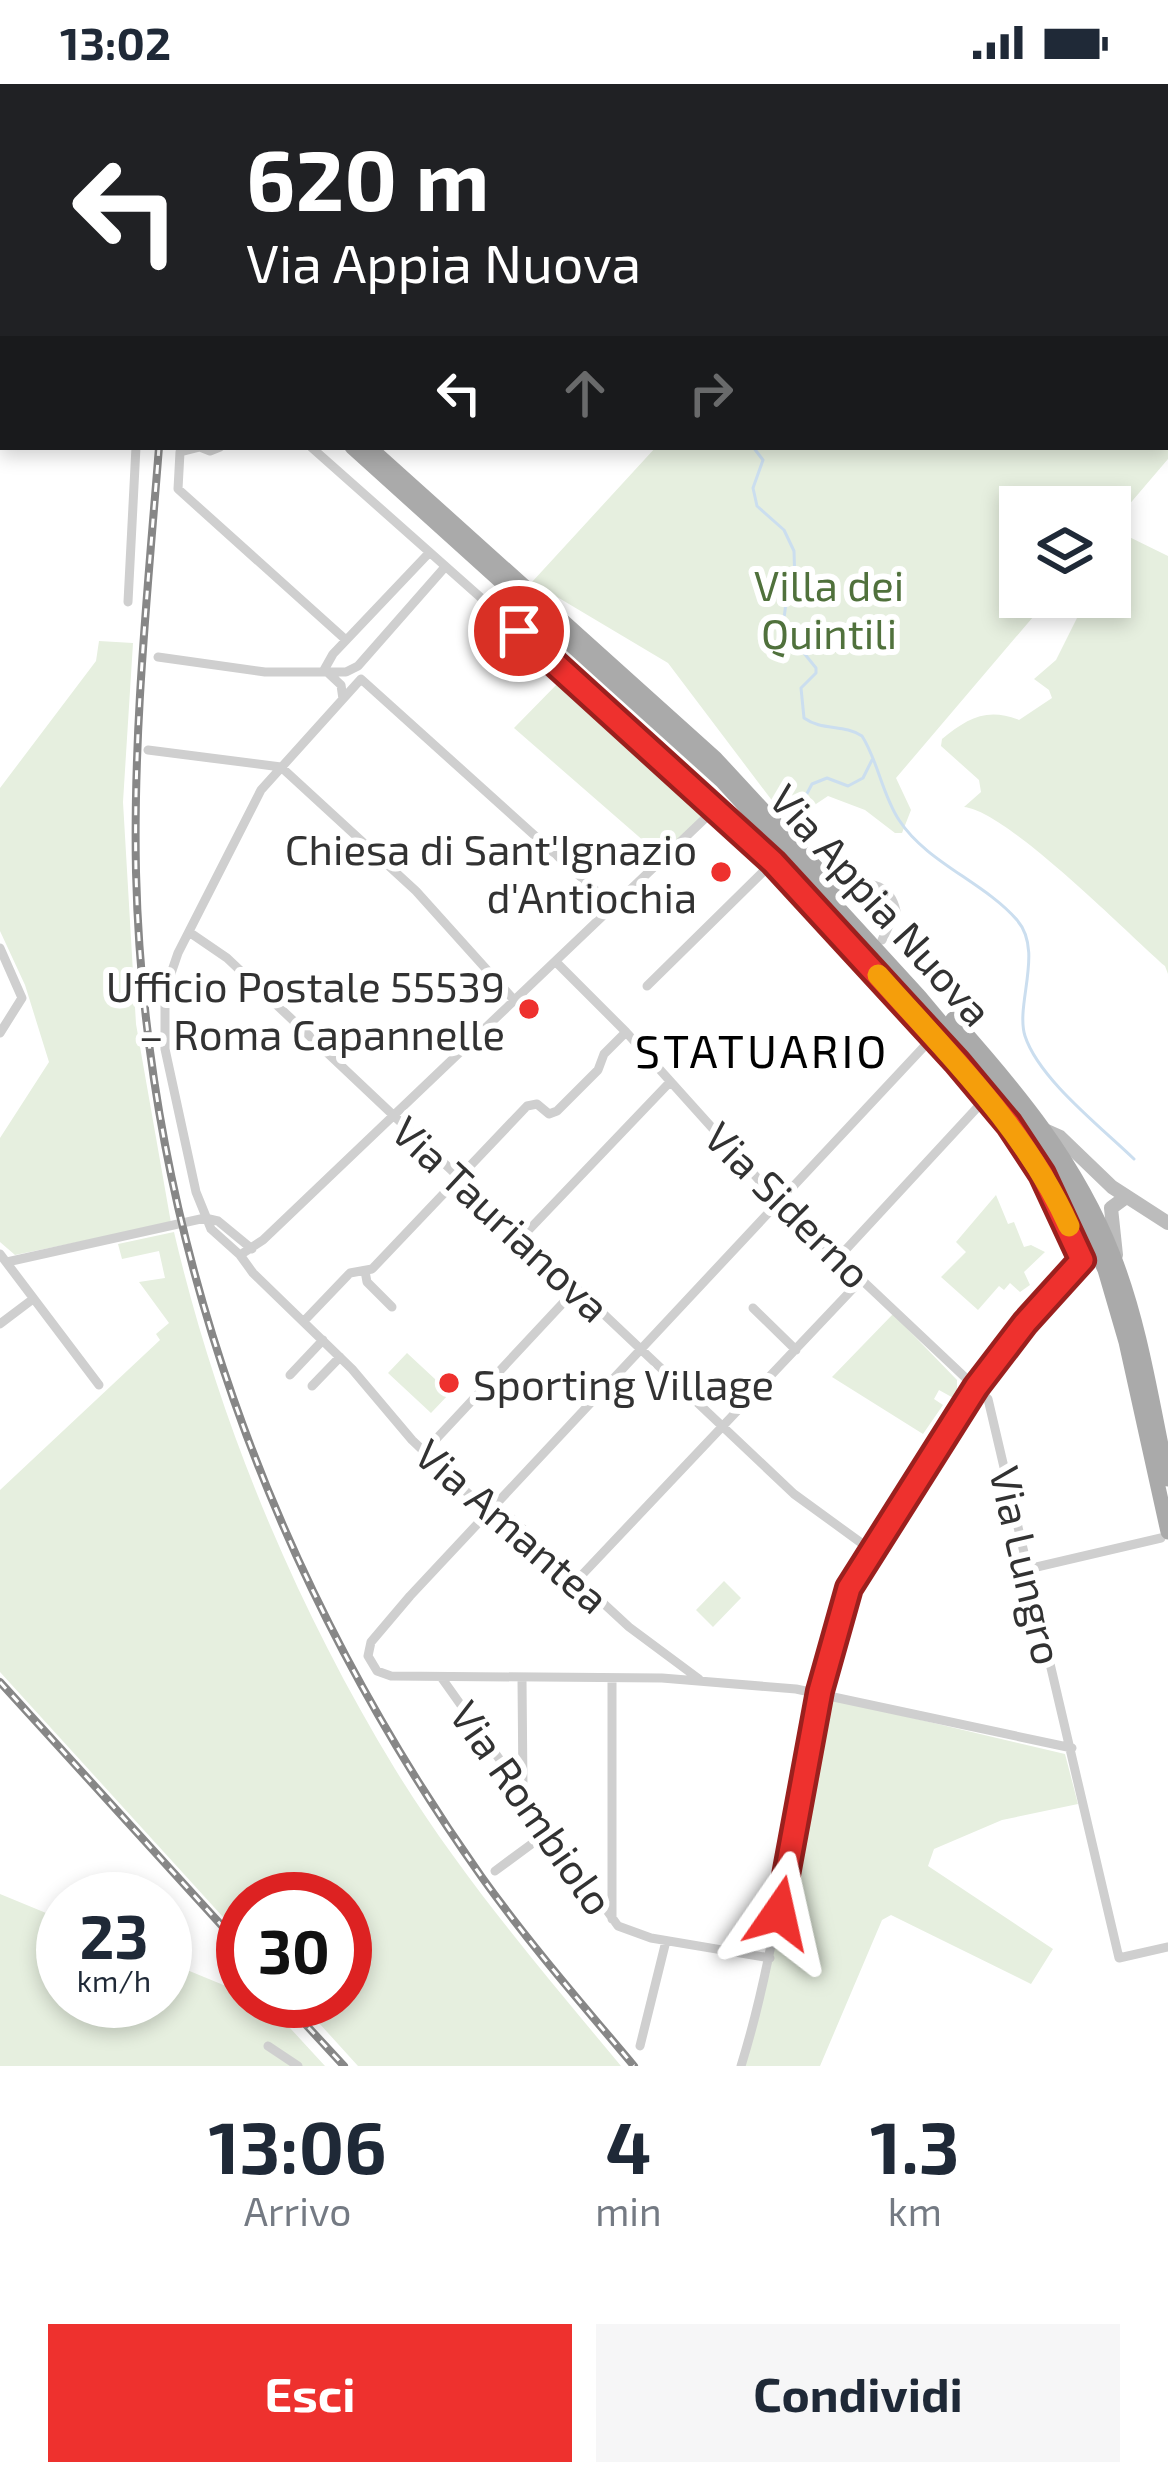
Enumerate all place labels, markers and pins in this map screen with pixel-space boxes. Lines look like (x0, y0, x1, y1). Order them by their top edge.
pin (468, 580, 570, 682)
place label: Chiesa di Sant'Ignazio d'Antiochia (285, 823, 697, 921)
marker: Chiesa di Sant'Ignazio d'Antiochia (708, 859, 734, 885)
place label: Ufficio Postale 55539 – Roma Capannelle (106, 960, 505, 1058)
marker: Ufficio Postale 55539 – Roma Capannelle (516, 996, 542, 1022)
place label: Sporting Village (473, 1358, 774, 1408)
marker: Sporting Village (436, 1370, 462, 1396)

